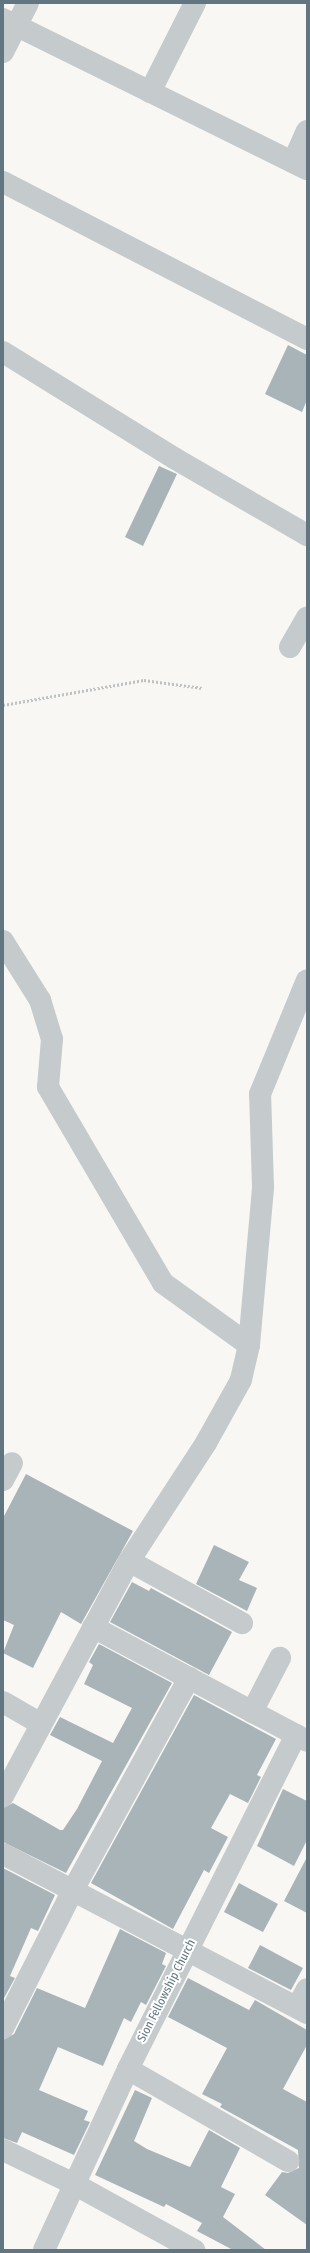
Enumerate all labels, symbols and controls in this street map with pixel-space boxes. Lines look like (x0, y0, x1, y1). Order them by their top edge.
street label: Sion Fellowship Church (135, 1937, 199, 2045)

